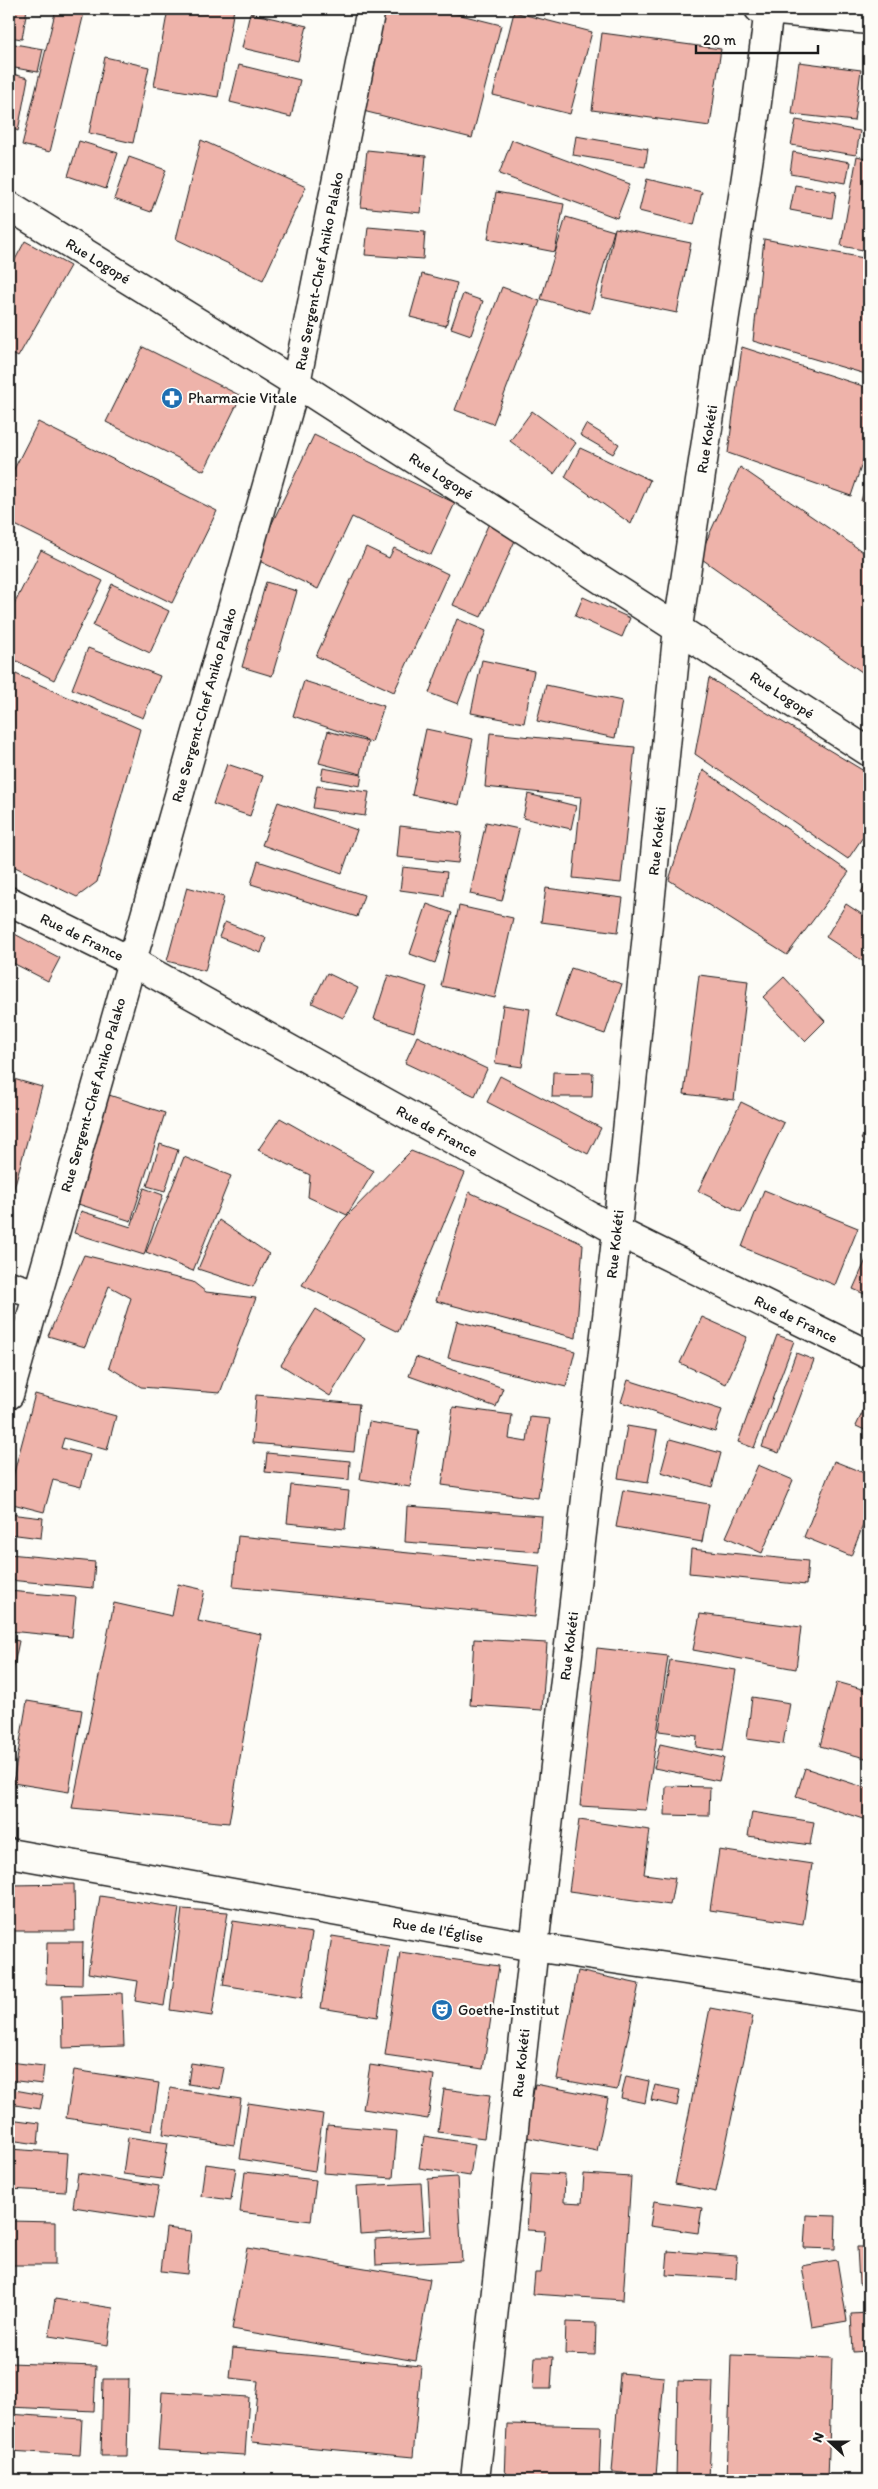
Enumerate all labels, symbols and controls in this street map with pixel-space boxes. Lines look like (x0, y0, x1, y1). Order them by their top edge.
scale bar (696, 22, 818, 54)
text: 20 m (703, 31, 737, 49)
street label: Rue Sergent-Chef Aniko Palako (291, 170, 347, 372)
street label: Rue Logopé (62, 234, 134, 288)
pharmacy icon: Pharmacie Vitale (160, 386, 184, 410)
place label: Pharmacie Vitale (188, 389, 297, 407)
street label: Rue Kokéti (693, 403, 721, 475)
street label: Rue Logopé (405, 449, 477, 503)
street label: Rue Sergent-Chef Aniko Palako (168, 606, 240, 804)
street label: Rue Logopé (746, 668, 818, 722)
street label: Rue Kokéti (644, 806, 670, 876)
street label: Rue de France (37, 909, 127, 965)
street label: Rue Sergent-Chef Aniko Palako (57, 996, 129, 1194)
street label: Rue de France (393, 1101, 481, 1161)
street label: Rue Kokéti (602, 1209, 628, 1279)
street label: Rue de France (751, 1291, 841, 1347)
street label: Rue Kokéti (556, 1611, 582, 1681)
street label: Rue de l'Église (391, 1913, 485, 1947)
theatre icon: Goethe-Institut (430, 1998, 454, 2022)
place label: Goethe-Institut (458, 2001, 560, 2019)
street label: Rue Kokéti (508, 2028, 534, 2098)
north arrow (806, 2416, 856, 2466)
text: N (809, 2430, 828, 2445)

